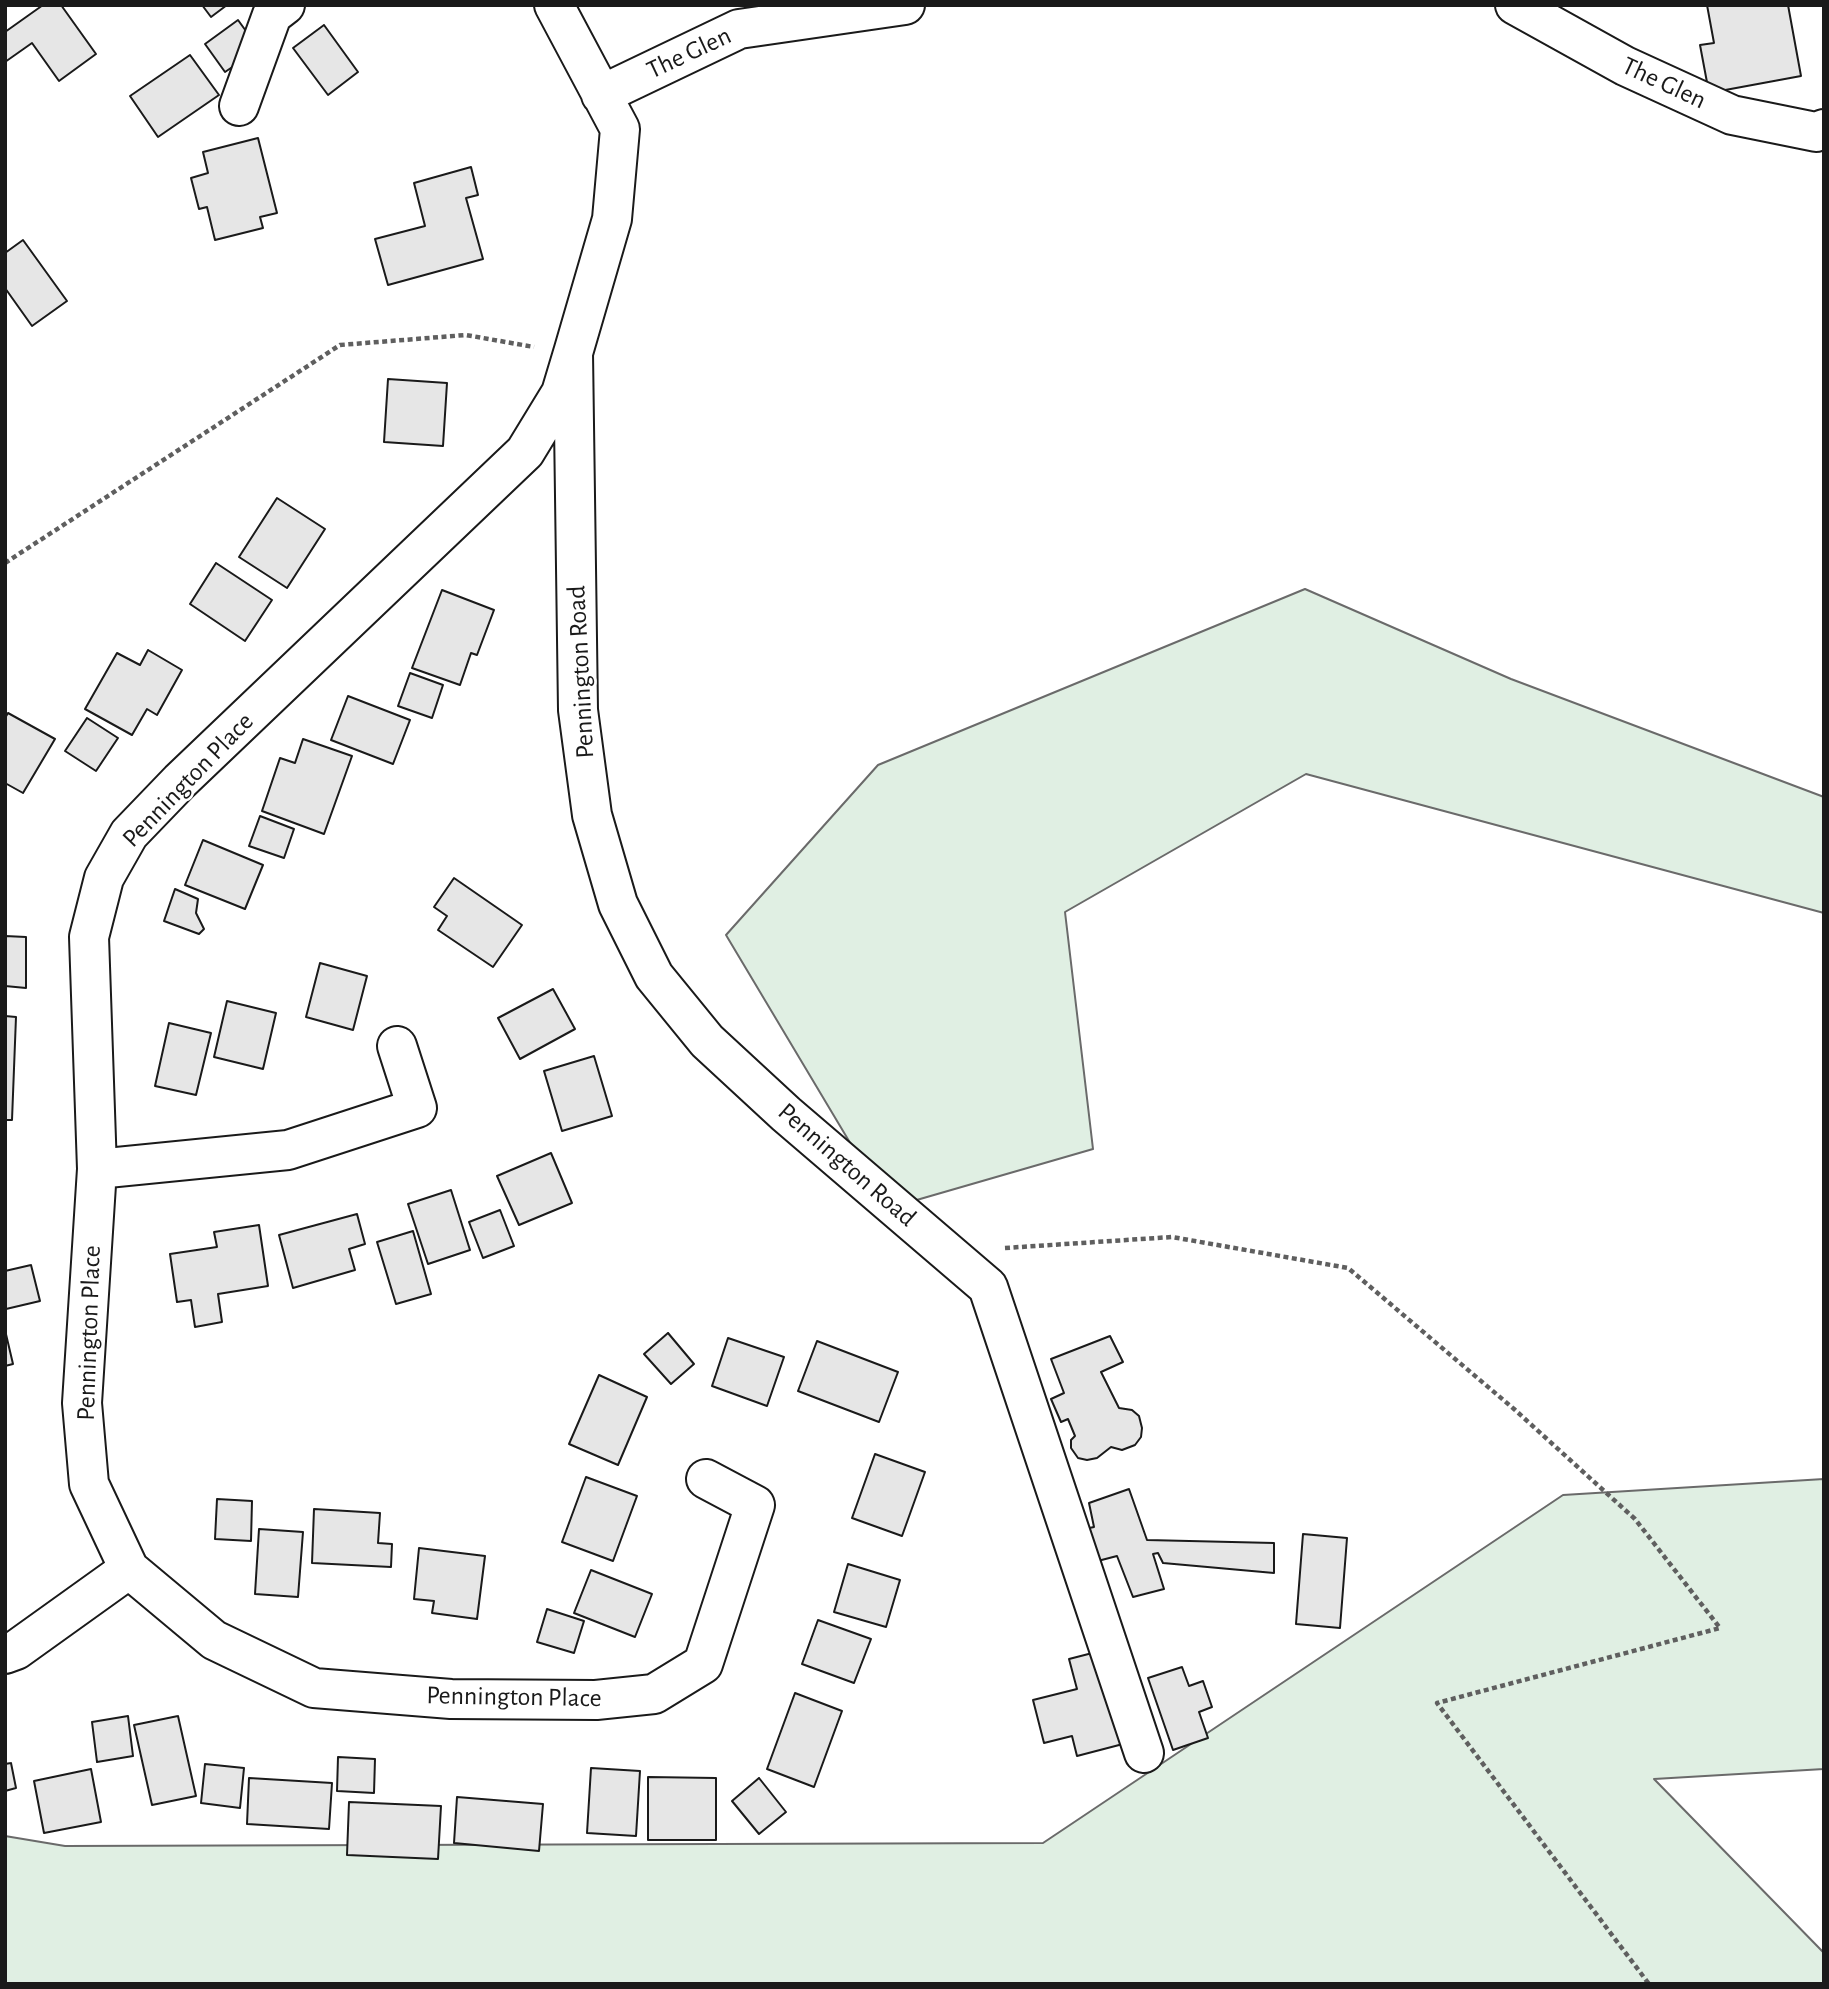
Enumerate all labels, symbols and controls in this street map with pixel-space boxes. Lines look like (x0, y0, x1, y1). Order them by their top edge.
street label: The Glen (642, 20, 736, 86)
street label: The Glen (1617, 50, 1711, 116)
street label: Pennington Road (561, 585, 601, 759)
street label: Pennington Place (116, 706, 260, 854)
street label: Pennington Road (771, 1096, 923, 1234)
street label: Pennington Place (70, 1245, 108, 1421)
street label: Pennington Place (426, 1680, 602, 1714)

